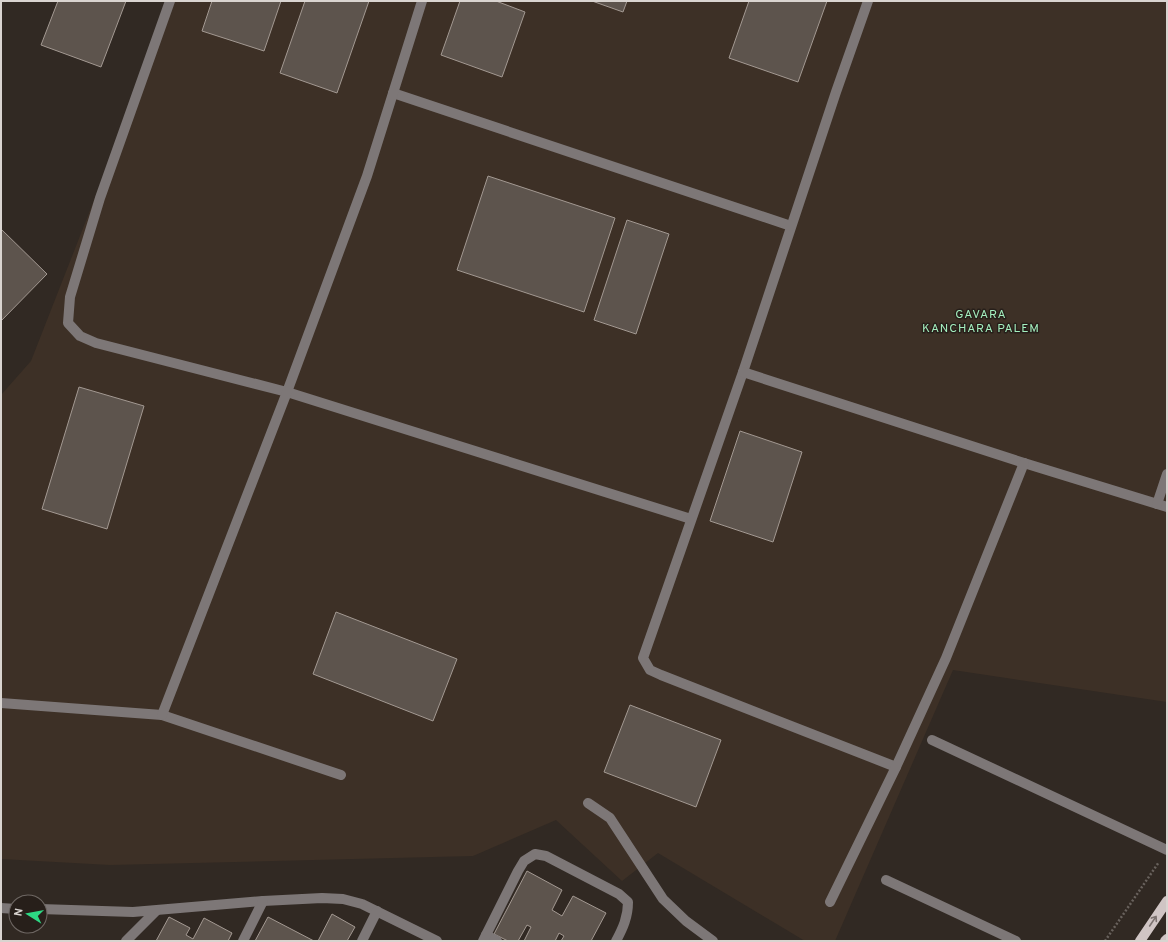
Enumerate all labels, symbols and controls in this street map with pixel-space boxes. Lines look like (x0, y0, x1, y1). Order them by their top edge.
district label: GAVARA KANCHARA PALEM (922, 307, 1040, 337)
north arrow (8, 894, 48, 934)
text: N (12, 907, 27, 917)
one-way arrow (1149, 916, 1157, 927)

